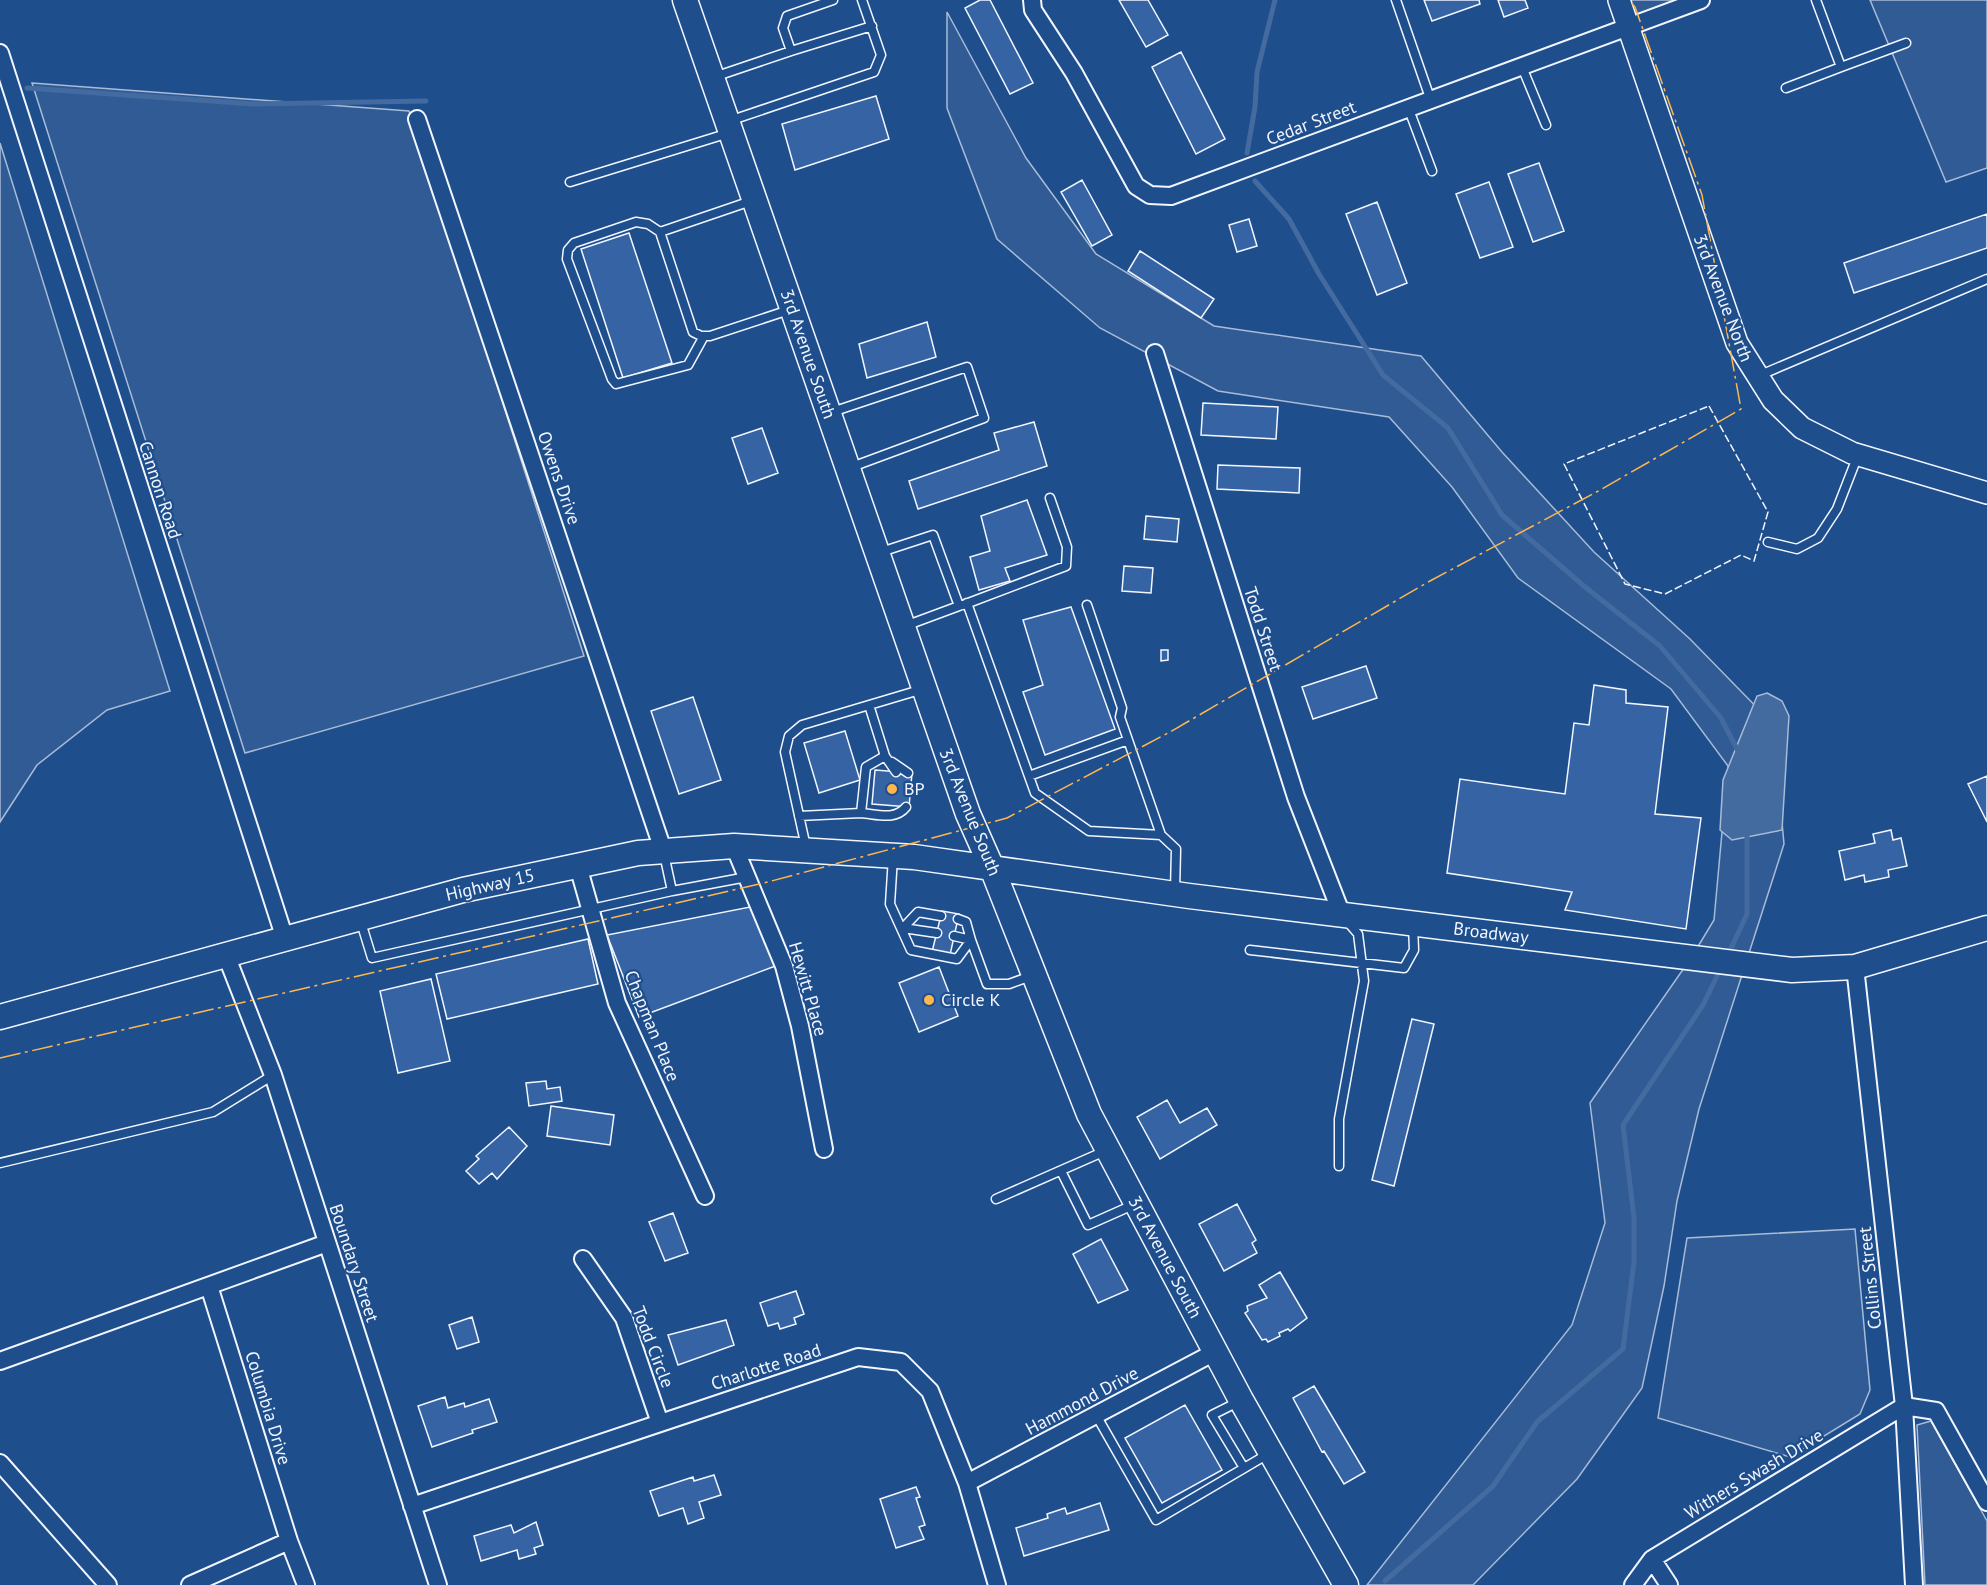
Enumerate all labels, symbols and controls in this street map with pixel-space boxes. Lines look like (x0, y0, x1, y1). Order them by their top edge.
street label: Cedar Street (1263, 95, 1359, 150)
street label: 3rd Avenue North (1688, 231, 1758, 365)
street label: 3rd Avenue South (776, 286, 841, 422)
street label: Owens Drive (533, 428, 586, 527)
street label: Cannon Road (134, 438, 187, 541)
street label: Todd Street (1239, 584, 1288, 674)
street label: 3rd Avenue South (934, 745, 1007, 879)
place label: BP (904, 777, 925, 800)
marker: BP (885, 782, 899, 796)
street label: Highway 15 (443, 863, 537, 906)
street label: Broadway (1452, 916, 1530, 949)
street label: Hewitt Place (784, 939, 833, 1039)
street label: Chapman Place (620, 967, 685, 1085)
place label: Circle K (941, 988, 1001, 1011)
marker: Circle K (922, 993, 936, 1007)
street label: 3rd Avenue South (1123, 1191, 1207, 1322)
street label: Boundary Street (325, 1201, 384, 1325)
street label: Collins Street (1853, 1226, 1886, 1330)
street label: Todd Circle (627, 1303, 679, 1391)
street label: Charlotte Road (708, 1338, 824, 1395)
street label: Columbia Drive (240, 1348, 297, 1467)
street label: Hammond Drive (1021, 1361, 1142, 1440)
street label: Withers Swash Drive (1680, 1423, 1827, 1524)

